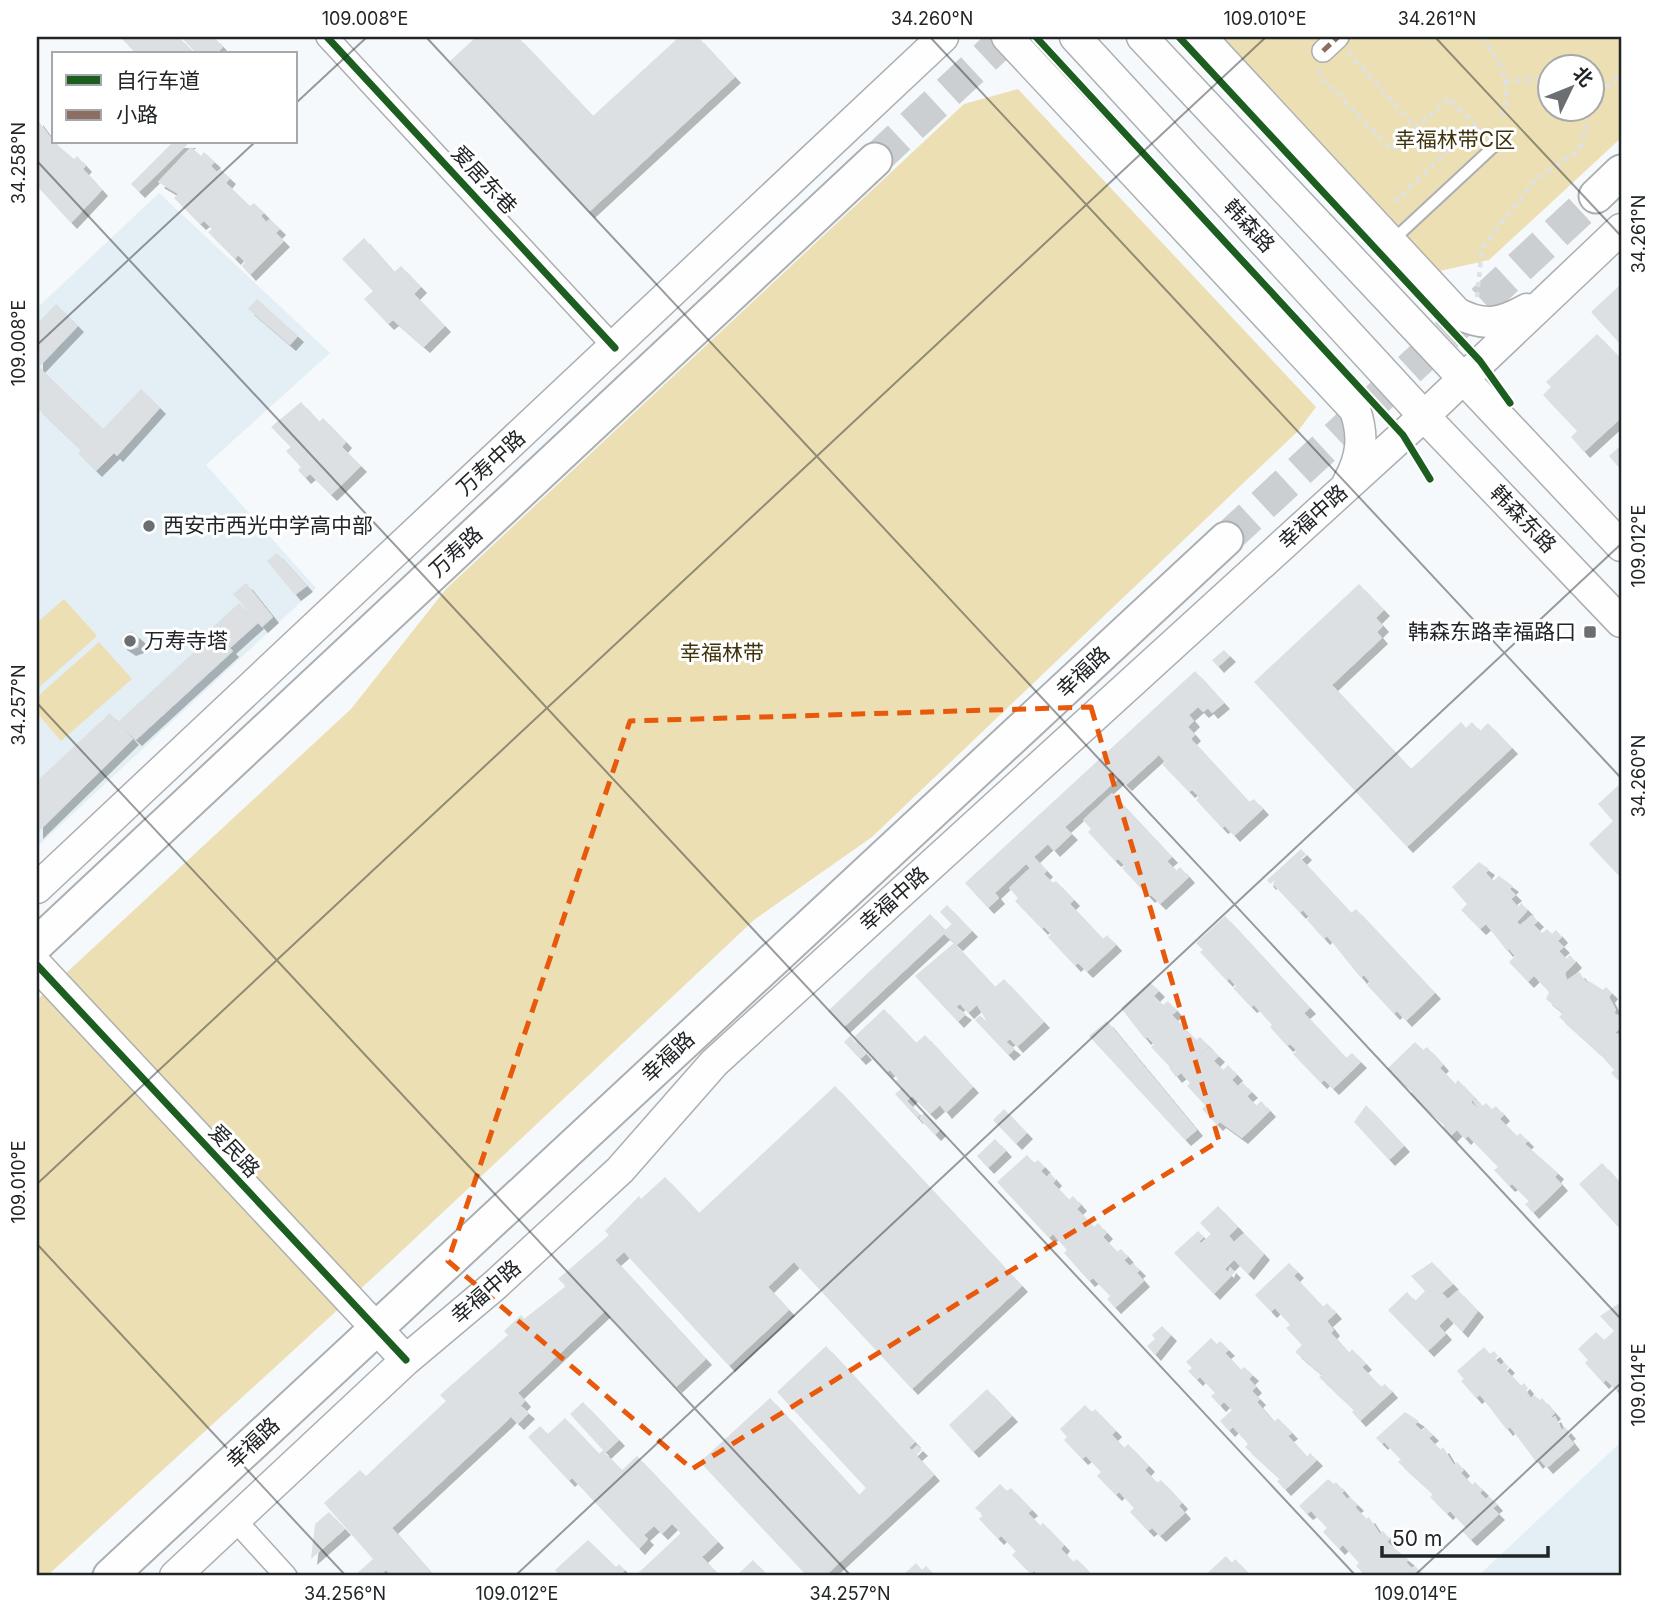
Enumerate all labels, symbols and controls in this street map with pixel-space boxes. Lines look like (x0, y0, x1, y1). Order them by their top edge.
text: 109.008°E (322, 8, 408, 29)
text: 34.260°N (891, 8, 973, 29)
text: 109.010°E (1223, 8, 1307, 29)
text: 34.261°N (1398, 8, 1476, 29)
legend (52, 52, 298, 144)
north arrow (1536, 52, 1606, 122)
text: 北 (1568, 62, 1598, 92)
text: 自行车道 (116, 68, 200, 93)
text: 小路 (116, 102, 158, 127)
text: 34.258°N (8, 122, 29, 204)
park label: 幸福林带C区 (1395, 127, 1515, 152)
street label: 爱居东巷 (447, 140, 522, 219)
street label: 韩森路 (1219, 194, 1280, 257)
text: 34.261°N (1628, 195, 1649, 273)
text: 109.008°E (8, 300, 29, 386)
street label: 万寿中路 (451, 425, 530, 500)
street label: 幸福中路 (1273, 479, 1352, 554)
street label: 韩森东路 (1485, 480, 1562, 558)
text: 109.012°E (1628, 505, 1649, 587)
place label: 西安市西光中学高中部 (163, 513, 373, 538)
marker: 西安市西光中学高中部 (141, 518, 157, 534)
street label: 万寿路 (424, 521, 487, 582)
place label: 韩森东路幸福路口 (1408, 619, 1576, 644)
marker: 韩森东路幸福路口 (1582, 624, 1598, 640)
place label: 万寿寺塔 (144, 628, 228, 653)
marker: 万寿寺塔 (122, 633, 138, 649)
park label: 幸福林带 (680, 640, 764, 665)
street label: 幸福路 (1051, 641, 1114, 702)
text: 34.257°N (8, 664, 29, 746)
text: 34.260°N (1628, 735, 1649, 817)
street label: 幸福中路 (854, 861, 933, 936)
street label: 幸福路 (636, 1026, 699, 1087)
street label: 爱民路 (204, 1119, 265, 1182)
text: 109.010°E (8, 1140, 29, 1224)
street label: 幸福中路 (446, 1255, 526, 1329)
text: 109.014°E (1628, 1343, 1649, 1427)
street label: 幸福路 (221, 1412, 284, 1473)
scale bar (1382, 1515, 1548, 1559)
text: 50 m (1392, 1526, 1442, 1551)
text: 34.256°N (304, 1583, 386, 1604)
text: 109.012°E (476, 1583, 558, 1604)
text: 34.257°N (809, 1583, 891, 1604)
text: 109.014°E (1374, 1583, 1458, 1604)

